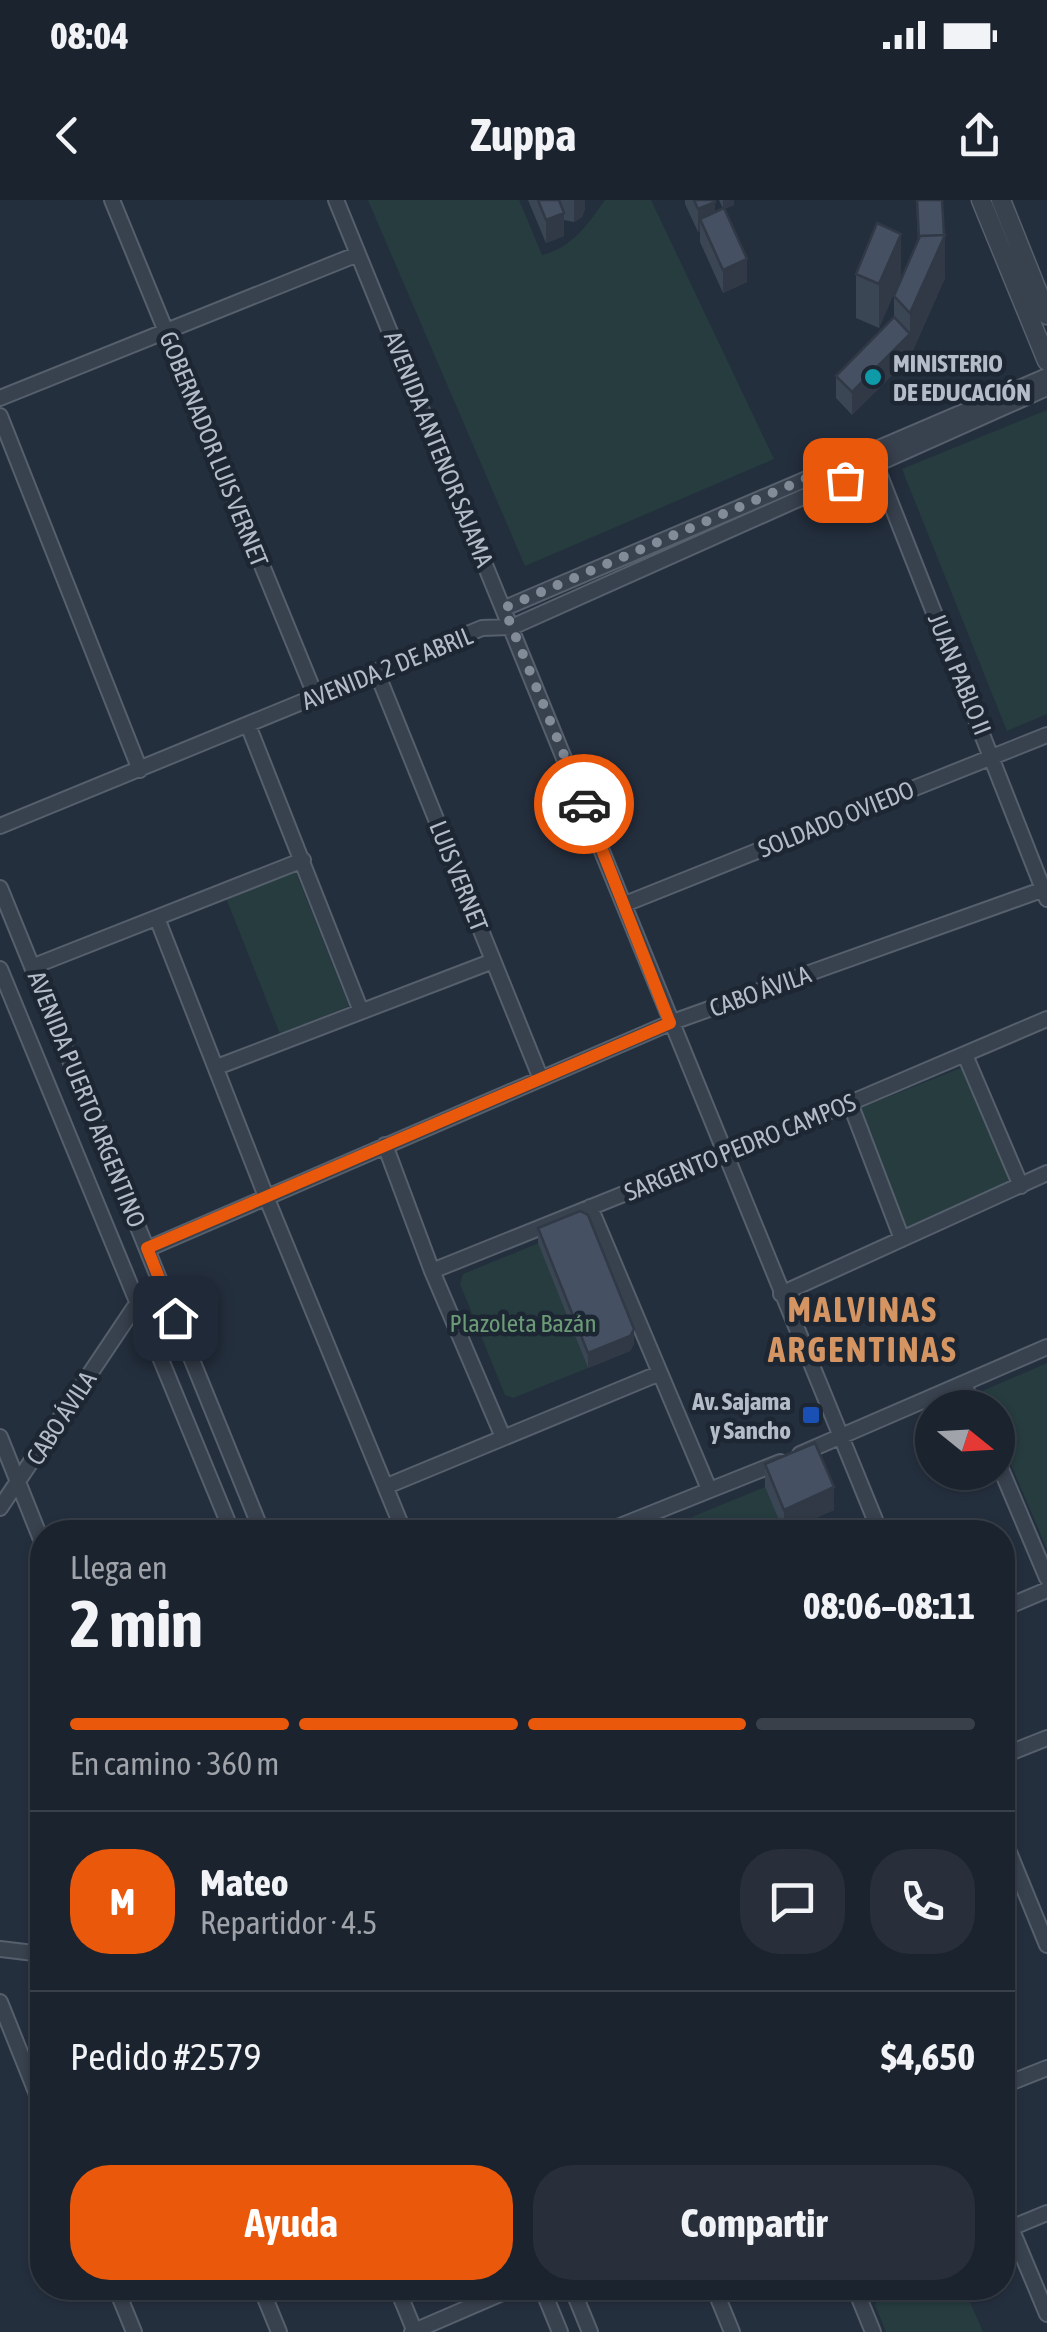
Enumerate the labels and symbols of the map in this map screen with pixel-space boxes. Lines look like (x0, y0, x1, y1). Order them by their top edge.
street label: GOBERNADOR LUIS VERNET (154, 327, 274, 571)
street label: AVENIDA ANTENOR SAJAMA (379, 327, 499, 571)
place label: MINISTERIO DE EDUCACIÓN (893, 349, 1031, 406)
marker: MINISTERIO DE EDUCACIÓN (862, 366, 884, 388)
pin (803, 438, 888, 523)
street label: JUAN PABLO II (923, 609, 997, 739)
street label: AVENIDA 2 DE ABRIL (298, 621, 477, 715)
courier (534, 754, 634, 854)
street label: SOLDADO OVIEDO (754, 775, 918, 863)
street label: LUIS VERNET (424, 817, 494, 935)
street label: CABO ÁVILA (706, 960, 815, 1022)
street label: AVENIDA PUERTO ARGENTINO (23, 967, 151, 1231)
street label: SARGENTO PEDRO CAMPOS (620, 1088, 860, 1206)
pin (133, 1276, 218, 1361)
district label: MALVINAS ARGENTINAS (767, 1289, 958, 1369)
park label: Plazoleta Bazán (449, 1309, 597, 1337)
street label: CABO ÁVILA (20, 1365, 102, 1470)
place label: Av. Sajama y Sancho (691, 1387, 791, 1444)
north arrow (915, 1390, 1015, 1490)
marker: Av. Sajama y Sancho (800, 1404, 822, 1426)

